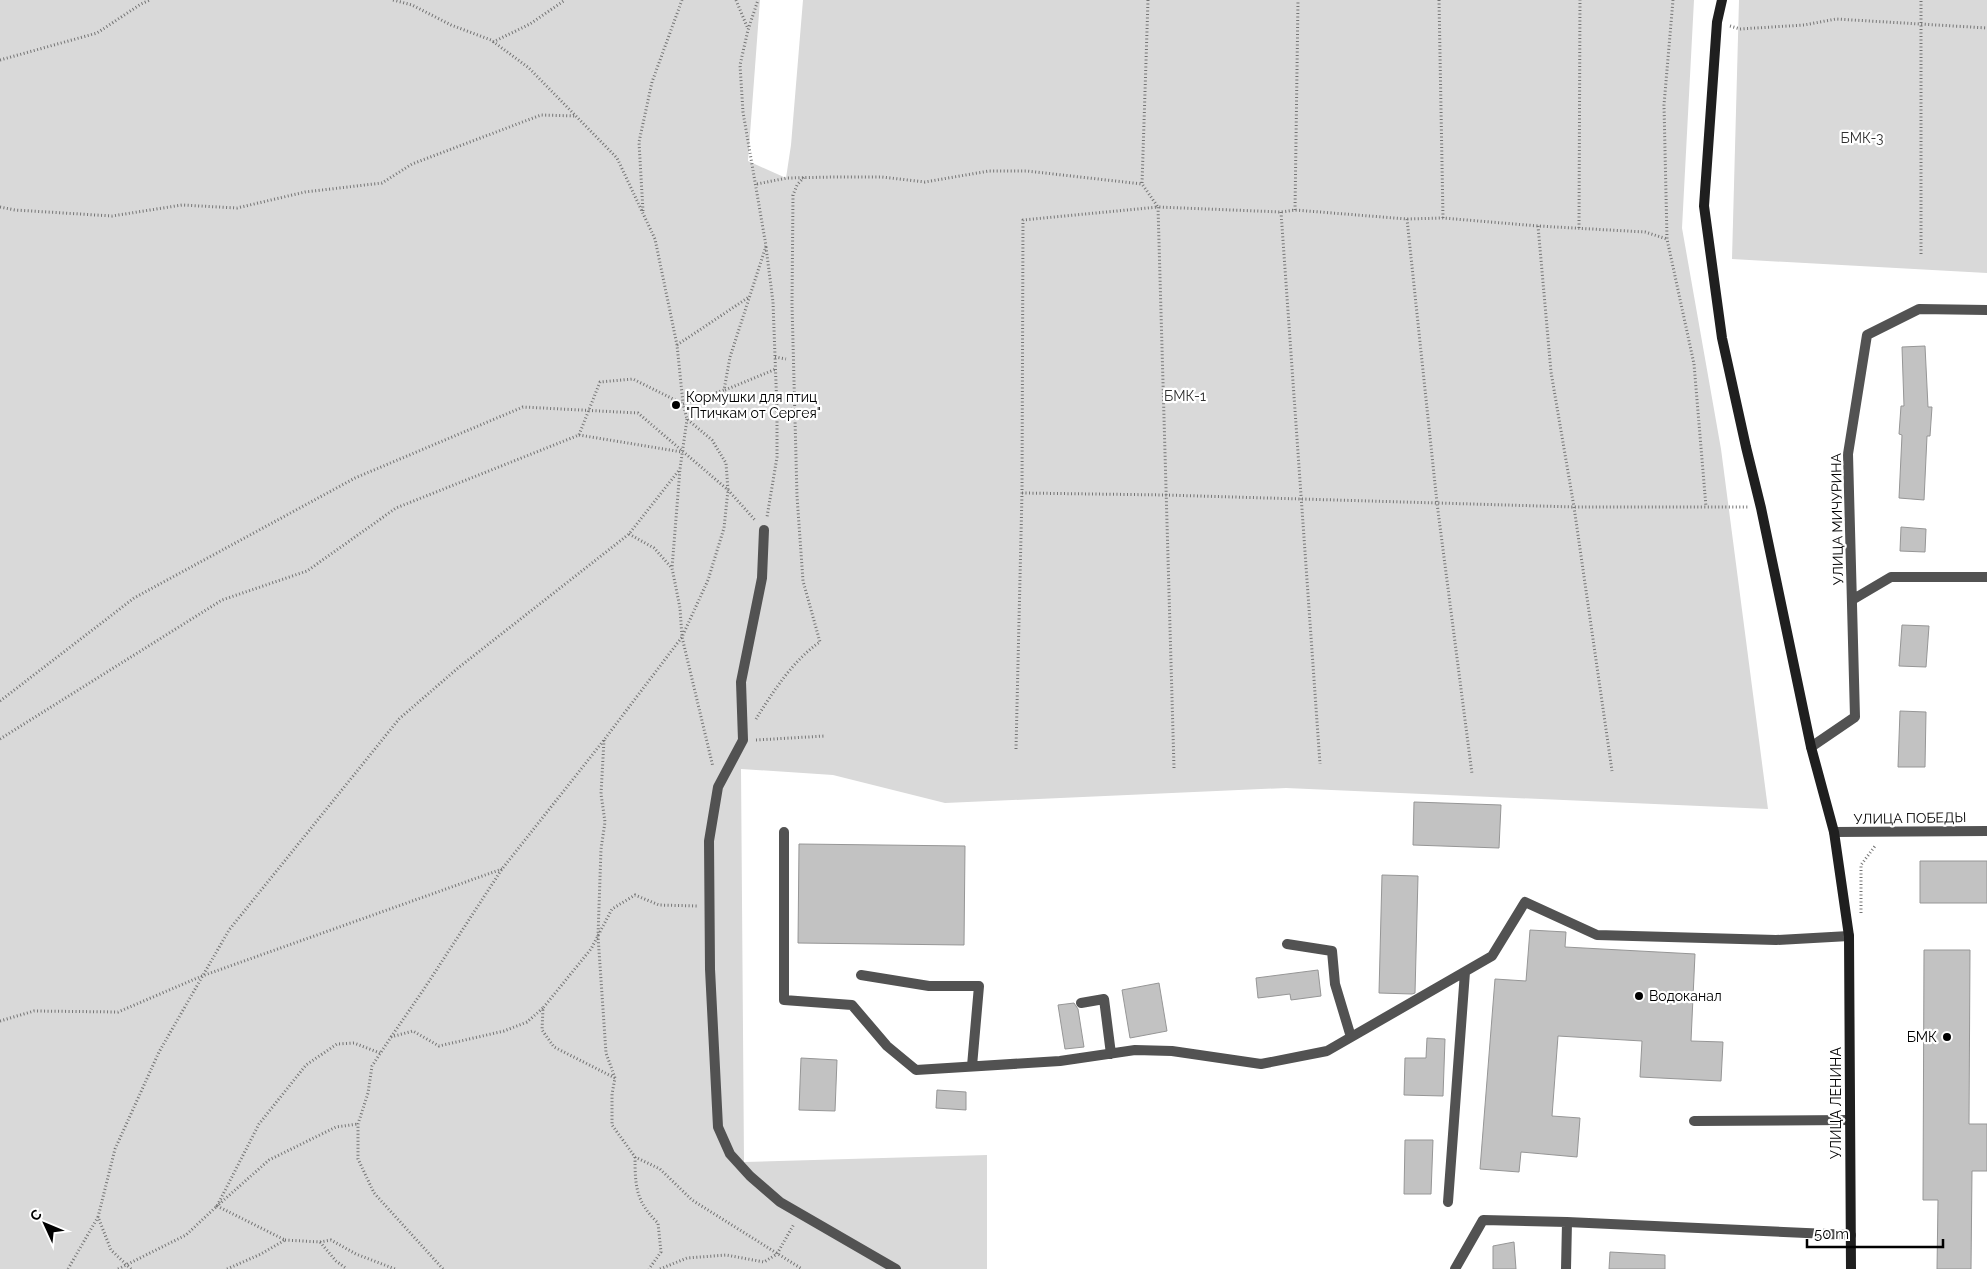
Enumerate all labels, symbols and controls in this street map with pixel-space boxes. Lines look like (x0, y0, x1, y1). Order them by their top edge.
park label: БМК-3 (1841, 130, 1883, 146)
park label: БМК-1 (1164, 388, 1206, 404)
place label: Кормушки для птиц "Птичкам от Сергея" (686, 389, 821, 421)
marker: Кормушки для птиц "Птичкам от Сергея" (670, 399, 682, 411)
street label: УЛИЦА МИЧУРИНА (1828, 452, 1846, 585)
street label: УЛИЦА ПОБЕДЫ (1853, 809, 1967, 827)
place label: Водоканал (1649, 988, 1722, 1004)
marker: Водоканал (1633, 990, 1645, 1002)
place label: БМК (1907, 1029, 1937, 1045)
marker: БМК (1941, 1031, 1953, 1043)
street label: УЛИЦА ЛЕНИНА (1828, 1047, 1844, 1159)
north arrow (20, 1199, 70, 1249)
text: С (27, 1206, 45, 1224)
scale bar (1807, 1216, 1943, 1248)
text: 50 m (1814, 1225, 1849, 1243)

